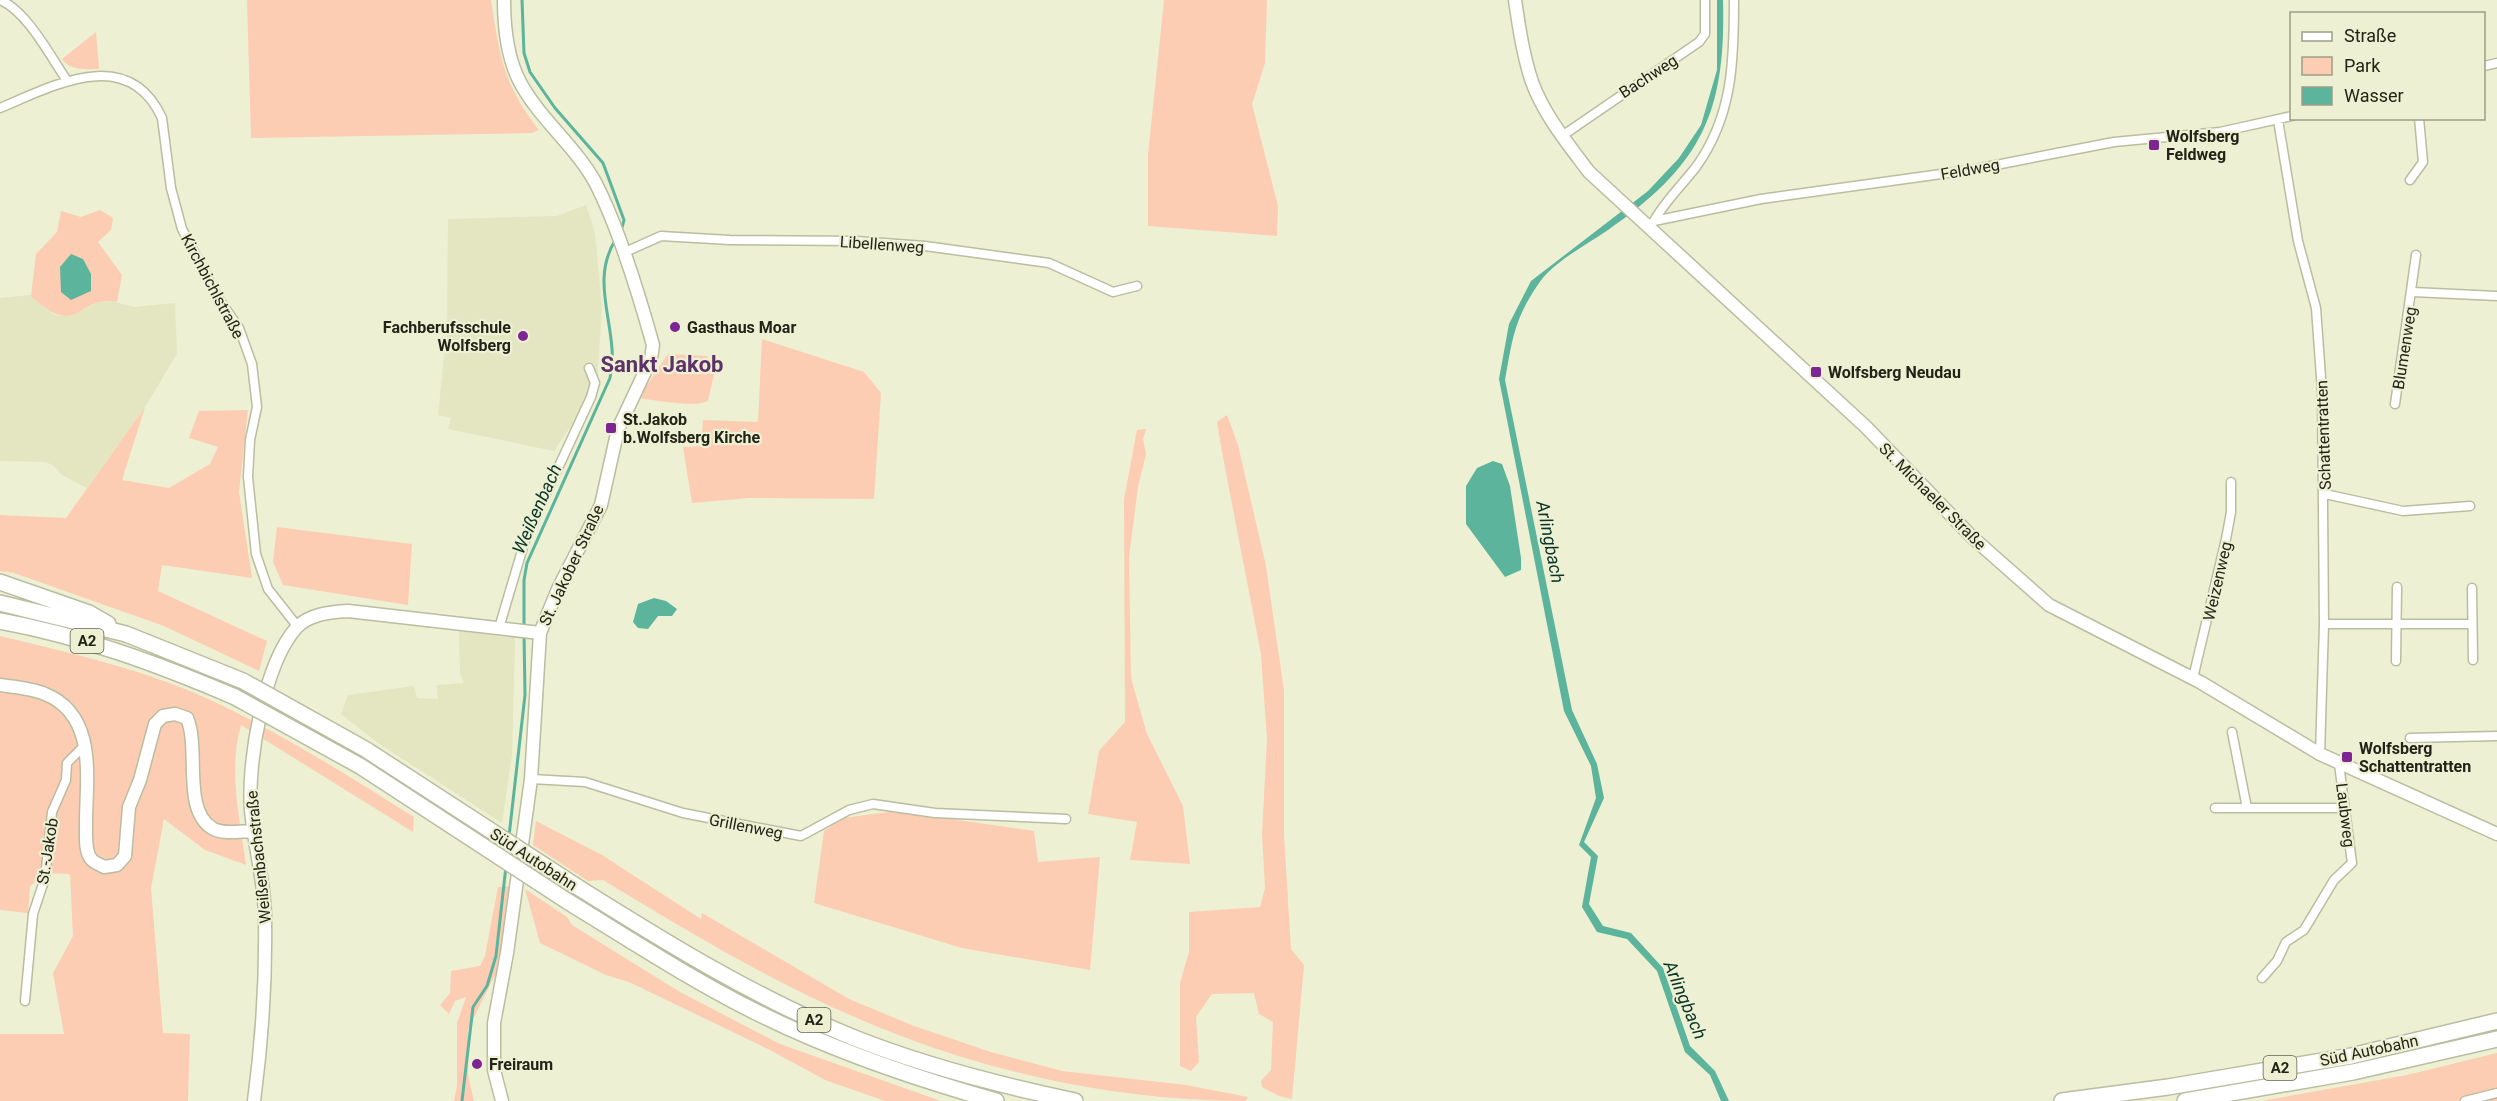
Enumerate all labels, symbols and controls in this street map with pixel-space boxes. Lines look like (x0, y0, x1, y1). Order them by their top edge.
legend (2290, 12, 2485, 120)
text: Straße (2344, 25, 2396, 46)
street label: Bachweg (1616, 51, 1681, 102)
text: Park (2344, 55, 2381, 76)
text: Wasser (2344, 85, 2404, 106)
place label: Wolfsberg Feldweg (2166, 127, 2239, 164)
marker: Wolfsberg Feldweg (2147, 138, 2161, 152)
street label: Feldweg (1939, 155, 2001, 184)
street label: Kirchbichlstraße (177, 231, 248, 342)
street label: Libellenweg (839, 232, 925, 257)
street label: Blumenweg (2389, 305, 2420, 391)
place label: Fachberufsschule Wolfsberg (383, 318, 511, 355)
place label: Gasthaus Moar (687, 318, 796, 337)
marker: Gasthaus Moar (668, 320, 682, 334)
marker: Fachberufsschule Wolfsberg (516, 329, 530, 343)
district label: Sankt Jakob (601, 352, 723, 377)
place label: Wolfsberg Neudau (1828, 363, 1961, 382)
marker: Wolfsberg Neudau (1809, 365, 1823, 379)
street label: Schattentratten (2312, 380, 2335, 490)
place label: St.Jakob b.Wolfsberg Kirche (623, 410, 760, 447)
marker: St.Jakob b.Wolfsberg Kirche (604, 421, 618, 435)
street label: St. Michaeler Straße (1875, 439, 1990, 554)
water label: Weißenbach (507, 461, 566, 557)
water label: Arlingbach (1532, 498, 1569, 585)
street label: St. Jakober Straße (535, 502, 608, 629)
street label: Weizenweg (2199, 540, 2236, 623)
road number: A2 (70, 629, 104, 653)
place label: Wolfsberg Schattentratten (2359, 739, 2471, 776)
marker: Wolfsberg Schattentratten (2340, 750, 2354, 764)
street label: Laubweg (2332, 782, 2359, 848)
street label: Weißenbachstraße (242, 790, 275, 924)
street label: Grillenweg (707, 810, 784, 843)
street label: St.-Jakob (33, 816, 62, 886)
street label: Süd Autobahn (487, 824, 581, 895)
water label: Arlingbach (1659, 956, 1711, 1042)
road number: A2 (798, 1008, 830, 1032)
street label: Süd Autobahn (2318, 1031, 2420, 1070)
place label: Freiraum (489, 1055, 553, 1074)
road number: A2 (2264, 1056, 2296, 1080)
marker: Freiraum (470, 1057, 484, 1071)

